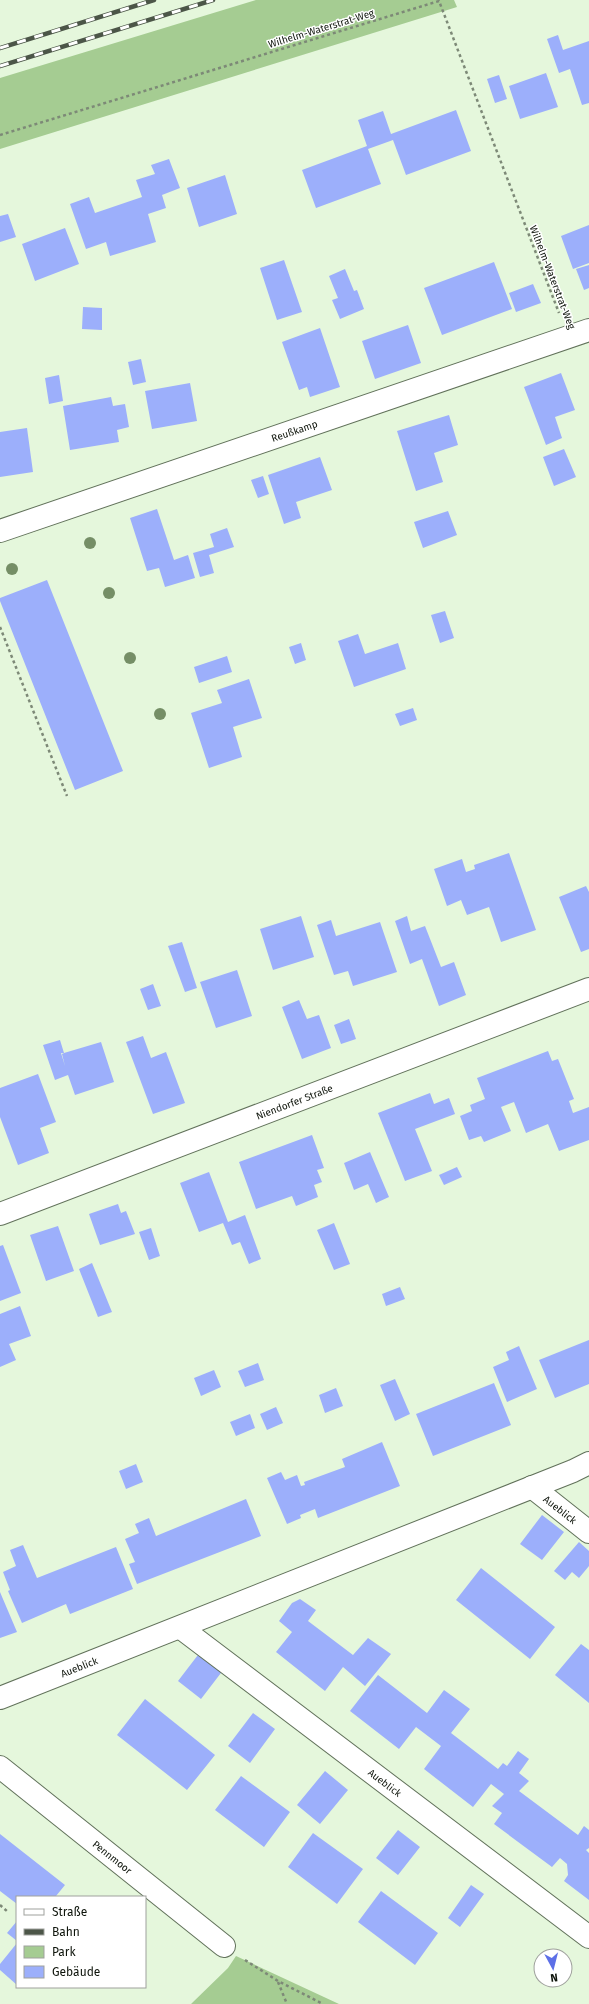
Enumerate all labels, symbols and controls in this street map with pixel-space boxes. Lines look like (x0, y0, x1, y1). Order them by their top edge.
street label: Wilhelm-Waterstrat-Weg (267, 7, 376, 51)
street label: Wilhelm-Waterstrat-Weg (527, 224, 578, 332)
street label: Reußkamp (270, 418, 319, 445)
street label: Niendorfer Straße (254, 1082, 335, 1123)
street label: Aueblick (541, 1493, 579, 1527)
street label: Aueblick (59, 1655, 100, 1680)
street label: Aueblick (365, 1767, 404, 1800)
street label: Pennmoor (90, 1838, 134, 1877)
legend (16, 1896, 146, 1988)
text: Straße (52, 1905, 87, 1919)
text: Bahn (52, 1925, 80, 1939)
text: Park (52, 1945, 76, 1959)
north arrow (533, 1948, 573, 1988)
text: Gebäude (52, 1965, 100, 1979)
text: N (550, 1971, 559, 1984)

